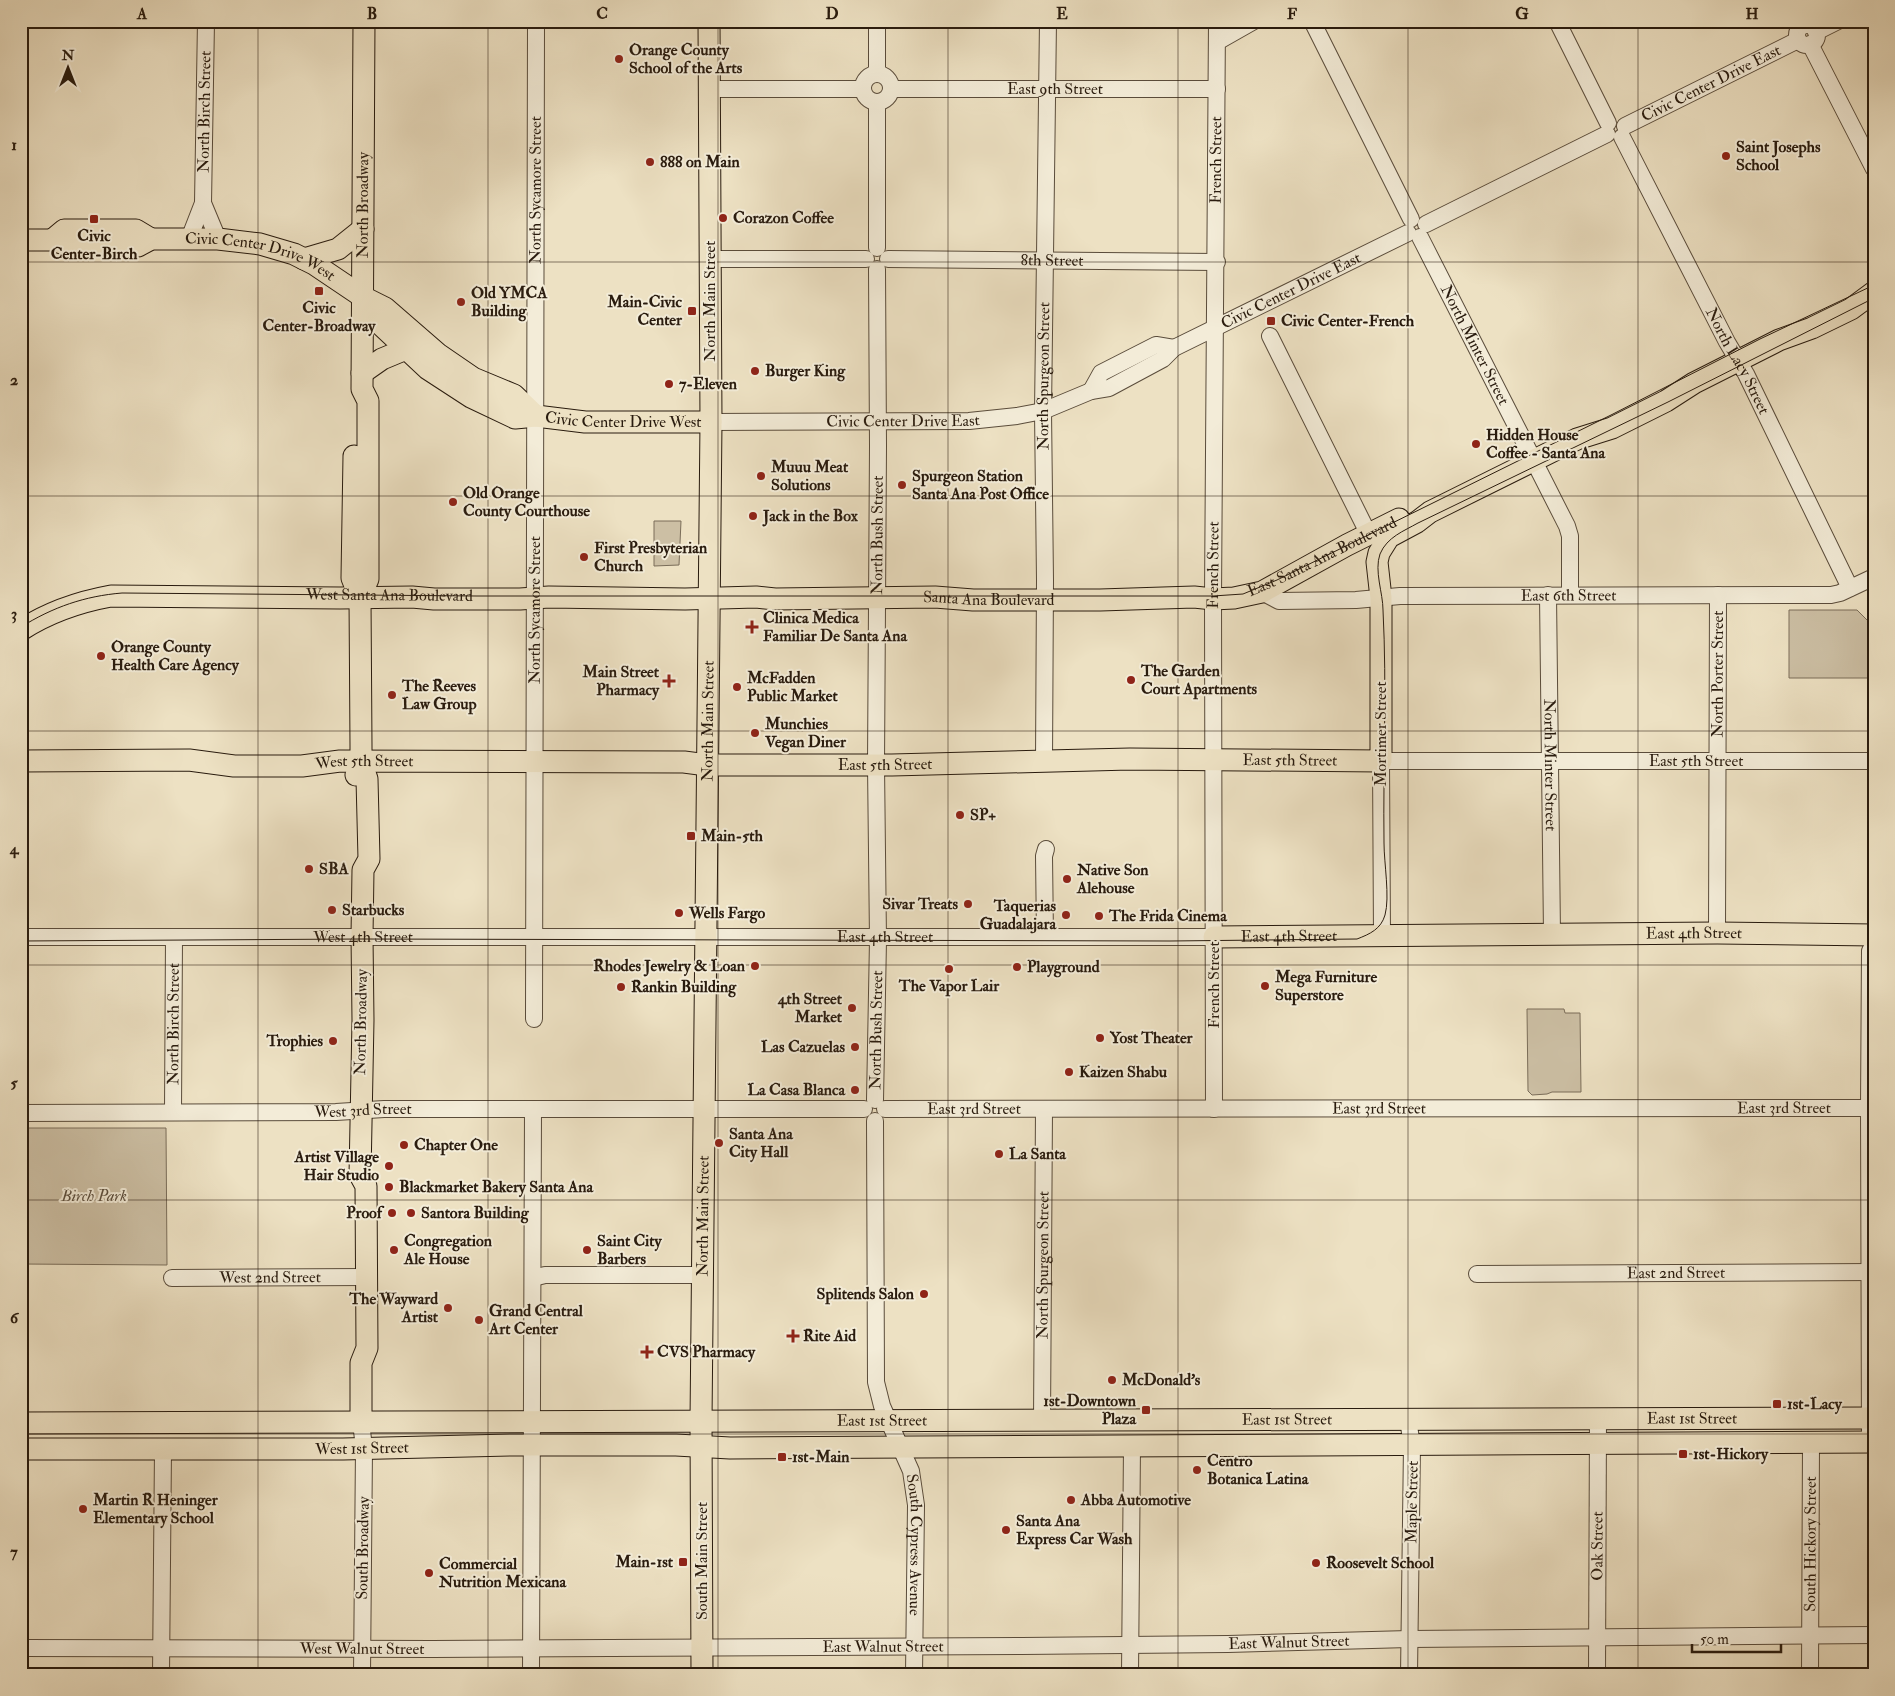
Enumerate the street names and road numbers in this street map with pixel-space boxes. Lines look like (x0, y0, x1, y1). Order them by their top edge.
street label: Civic Center Drive East (1638, 40, 1784, 126)
street label: North Birch Street (194, 51, 216, 173)
street label: East 9th Street (1007, 79, 1103, 99)
street label: North Sycamore Street (526, 116, 546, 264)
street label: French Street (1206, 116, 1226, 204)
street label: North Broadway (353, 151, 373, 258)
street label: Civic Center Drive West (185, 229, 339, 285)
street label: North Main Street (700, 241, 720, 361)
street label: Civic Center Drive East (1218, 248, 1364, 333)
street label: 8th Street (1020, 250, 1084, 271)
street label: North Minter Street (1436, 281, 1514, 408)
street label: North Spurgeon Street (1033, 302, 1054, 450)
street label: North Lacy Street (1701, 304, 1774, 418)
street label: Civic Center Drive West (544, 407, 702, 432)
street label: Civic Center Drive East (826, 410, 981, 432)
street label: North Bush Street (867, 475, 888, 595)
street label: East Santa Ana Boulevard (1244, 512, 1400, 601)
street label: French Street (1203, 521, 1224, 609)
street label: North Sycamore Street (525, 536, 545, 684)
street label: West Santa Ana Boulevard (305, 585, 473, 606)
street label: East 6th Street (1521, 585, 1616, 606)
street label: Santa Ana Boulevard (923, 587, 1055, 610)
street label: North Porter Street (1708, 610, 1728, 738)
street label: North Main Street (697, 660, 719, 782)
street label: Mortimer Street (1371, 681, 1391, 787)
street label: North Minter Street (1539, 699, 1561, 831)
street label: East 5th Street (1243, 750, 1337, 771)
street label: West 5th Street (313, 751, 413, 774)
street label: East 5th Street (1649, 751, 1743, 771)
street label: East 5th Street (838, 754, 933, 775)
street label: East 4th Street (1646, 923, 1742, 944)
street label: East 4th Street (1241, 926, 1337, 947)
street label: West 4th Street (312, 927, 413, 947)
street label: East 4th Street (837, 927, 933, 947)
street label: French Street (1204, 941, 1224, 1029)
street label: North Birch Street (163, 963, 184, 1085)
street label: North Broadway (350, 968, 372, 1075)
street label: North Bush Street (865, 970, 887, 1090)
street label: East 3rd Street (1332, 1098, 1426, 1119)
street label: East 3rd Street (1737, 1098, 1831, 1118)
street label: West 3rd Street (313, 1099, 412, 1122)
street label: East 3rd Street (927, 1099, 1021, 1119)
street label: North Main Street (692, 1155, 714, 1277)
street label: North Spurgeon Street (1033, 1191, 1054, 1339)
street label: East 2nd Street (1627, 1263, 1725, 1283)
street label: West 2nd Street (218, 1267, 321, 1288)
street label: East 1st Street (1647, 1408, 1737, 1429)
street label: East 1st Street (1242, 1409, 1332, 1430)
street label: East 1st Street (837, 1411, 927, 1431)
street label: West 1st Street (314, 1437, 409, 1459)
street label: Maple Street (1401, 1461, 1424, 1543)
street label: South Cypress Avenue (902, 1473, 926, 1616)
street label: South Hickory Street (1800, 1476, 1821, 1612)
street label: South Broadway (352, 1495, 374, 1600)
street label: South Main Street (692, 1502, 712, 1620)
street label: Oak Street (1587, 1511, 1608, 1581)
street label: East Walnut Street (1228, 1631, 1350, 1654)
street label: East Walnut Street (822, 1636, 944, 1657)
street label: West Walnut Street (299, 1639, 424, 1659)

